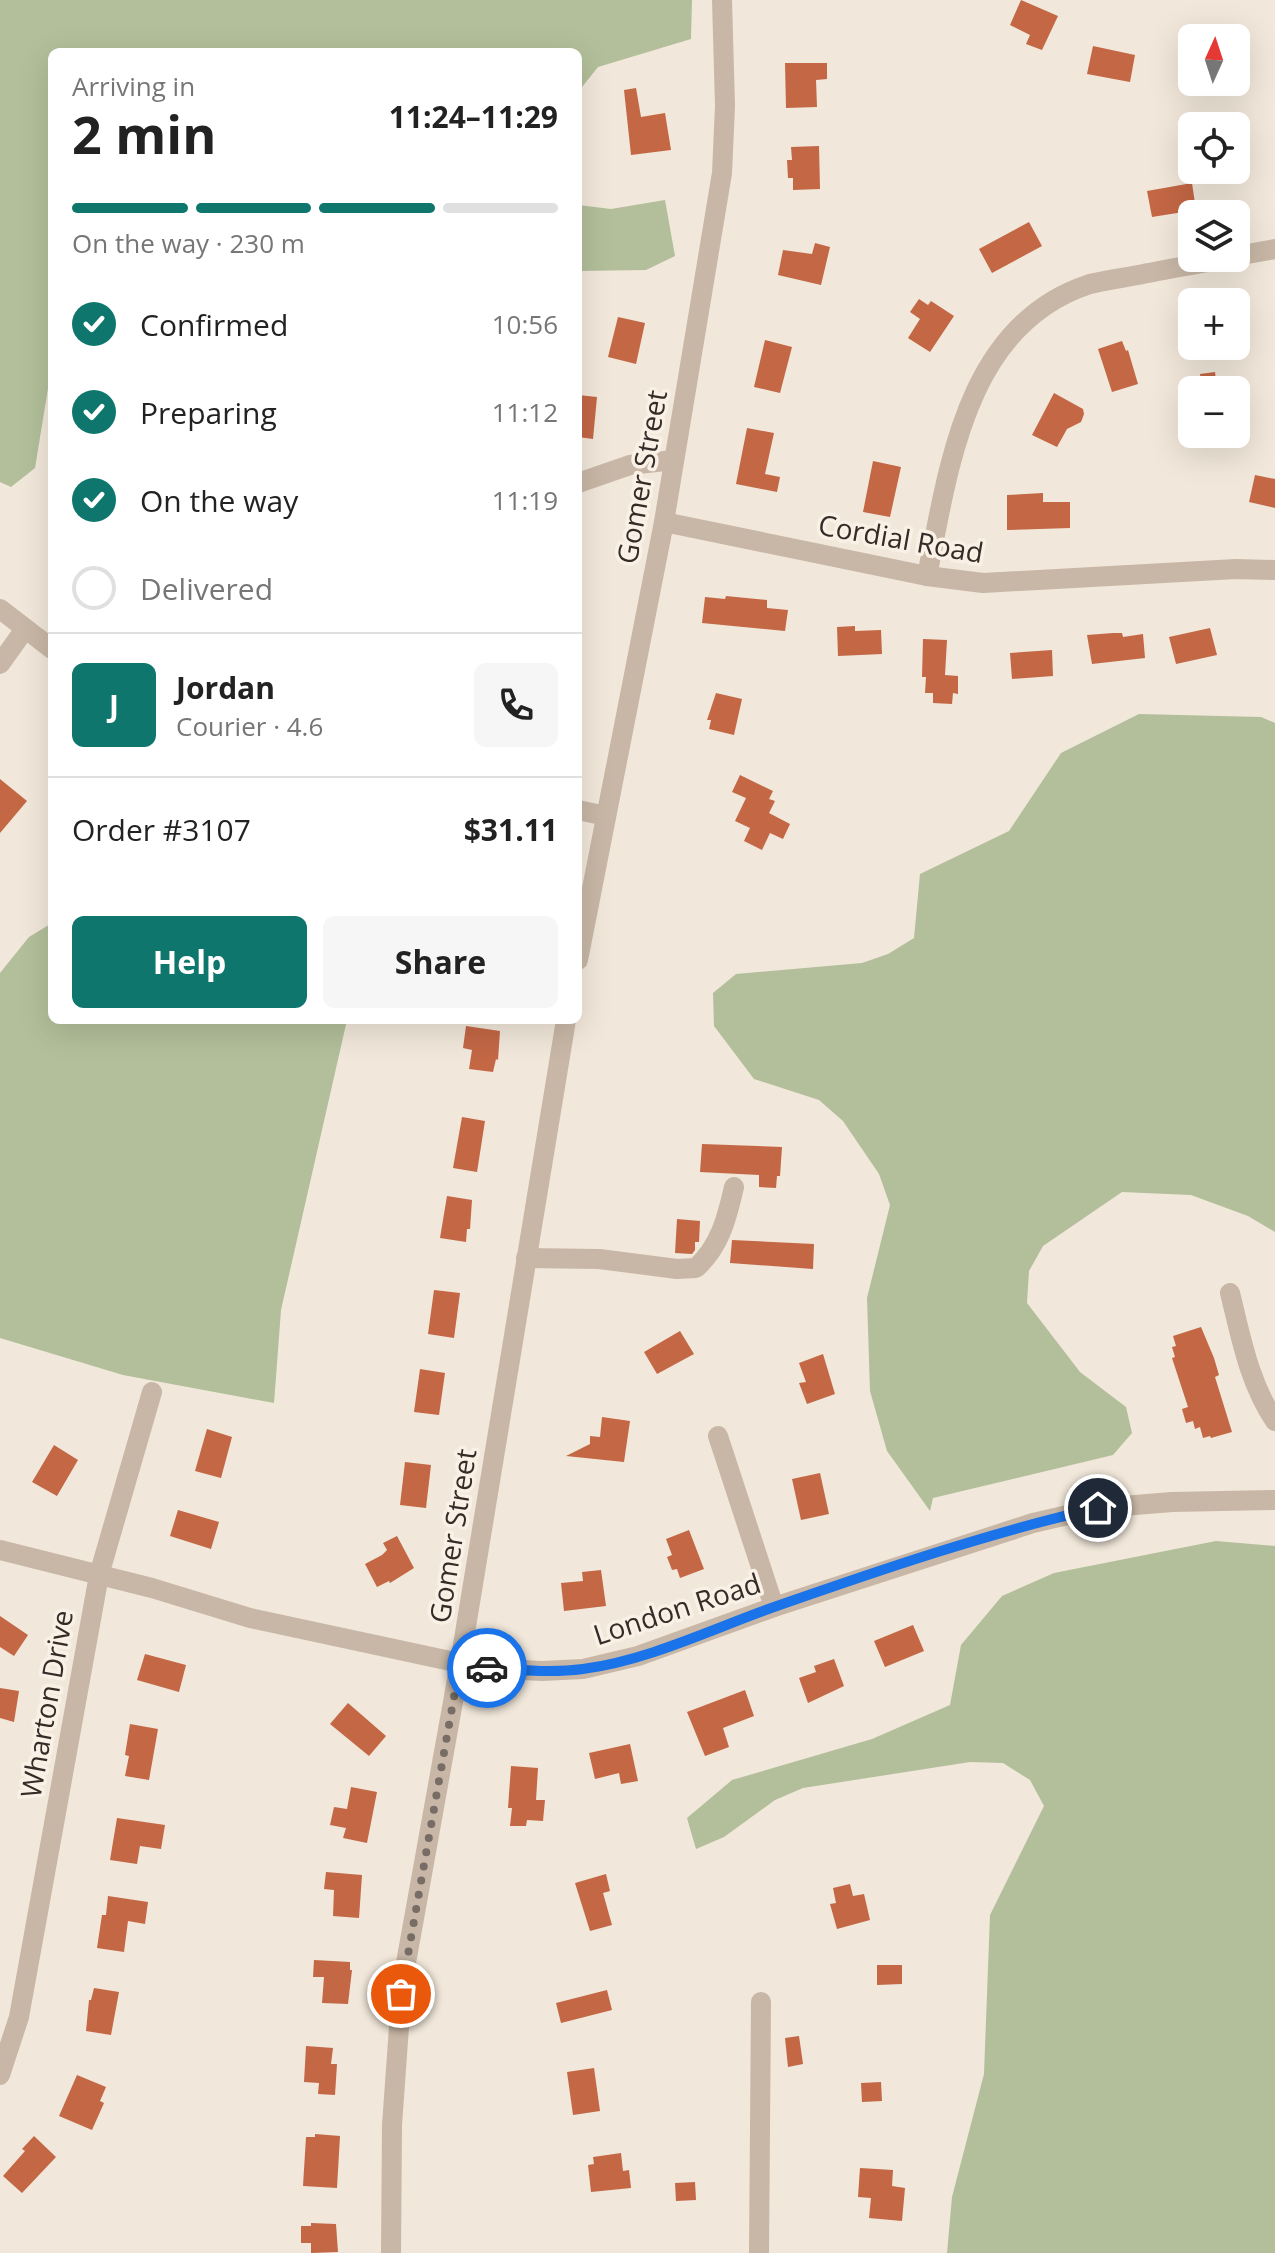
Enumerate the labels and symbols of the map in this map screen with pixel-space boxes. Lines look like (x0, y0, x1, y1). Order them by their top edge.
north arrow (1178, 24, 1250, 96)
street label: Gomer Street (607, 387, 675, 567)
street label: Cordial Road (816, 505, 987, 571)
street label: Gomer Street (419, 1446, 485, 1626)
pin (1064, 1474, 1132, 1542)
street label: London Road (588, 1563, 765, 1653)
street label: Wharton Drive (11, 1607, 81, 1801)
courier (447, 1628, 527, 1708)
pin (367, 1960, 435, 2028)

